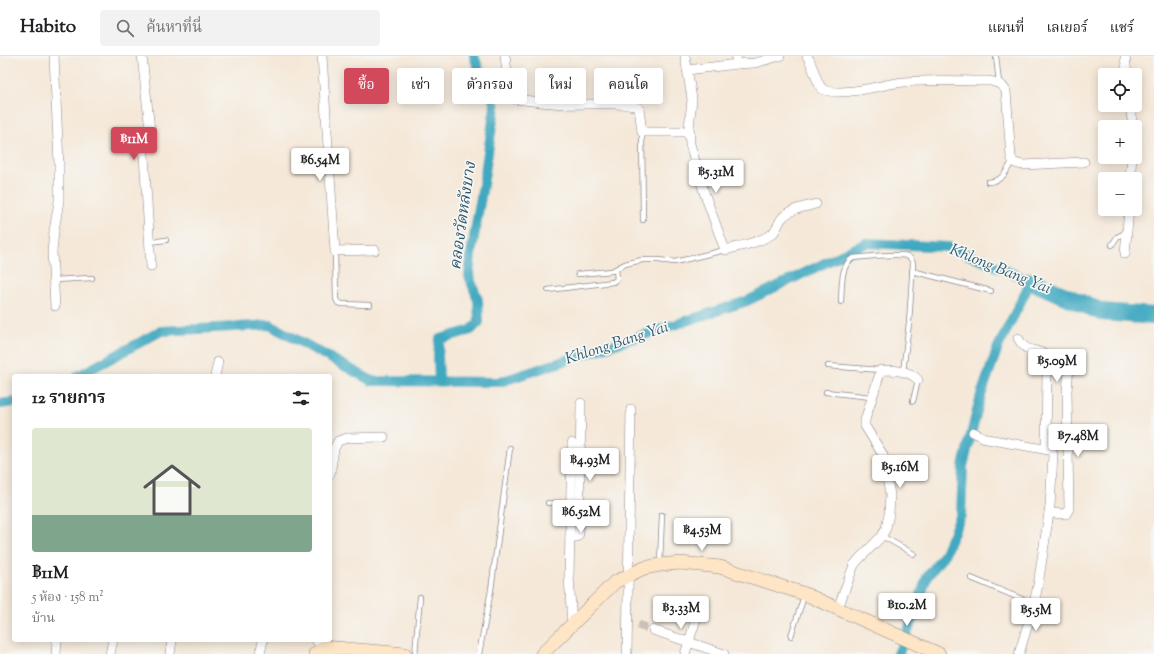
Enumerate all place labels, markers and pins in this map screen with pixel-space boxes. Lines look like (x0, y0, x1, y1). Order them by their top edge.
pin: ฿11M (110, 127, 158, 161)
pin: ฿6.54M (287, 148, 353, 182)
pin: ฿5.31M (683, 160, 749, 194)
pin: ฿5.09M (1024, 349, 1090, 383)
pin: ฿7.48M (1045, 424, 1111, 458)
pin: ฿4.93M (557, 448, 623, 482)
pin: ฿5.16M (867, 455, 933, 489)
pin: ฿6.52M (548, 500, 614, 534)
pin: ฿4.53M (669, 518, 735, 552)
pin: ฿10.2M (874, 593, 940, 627)
pin: ฿3.33M (648, 596, 714, 630)
pin: ฿5.5M (1008, 598, 1064, 632)

